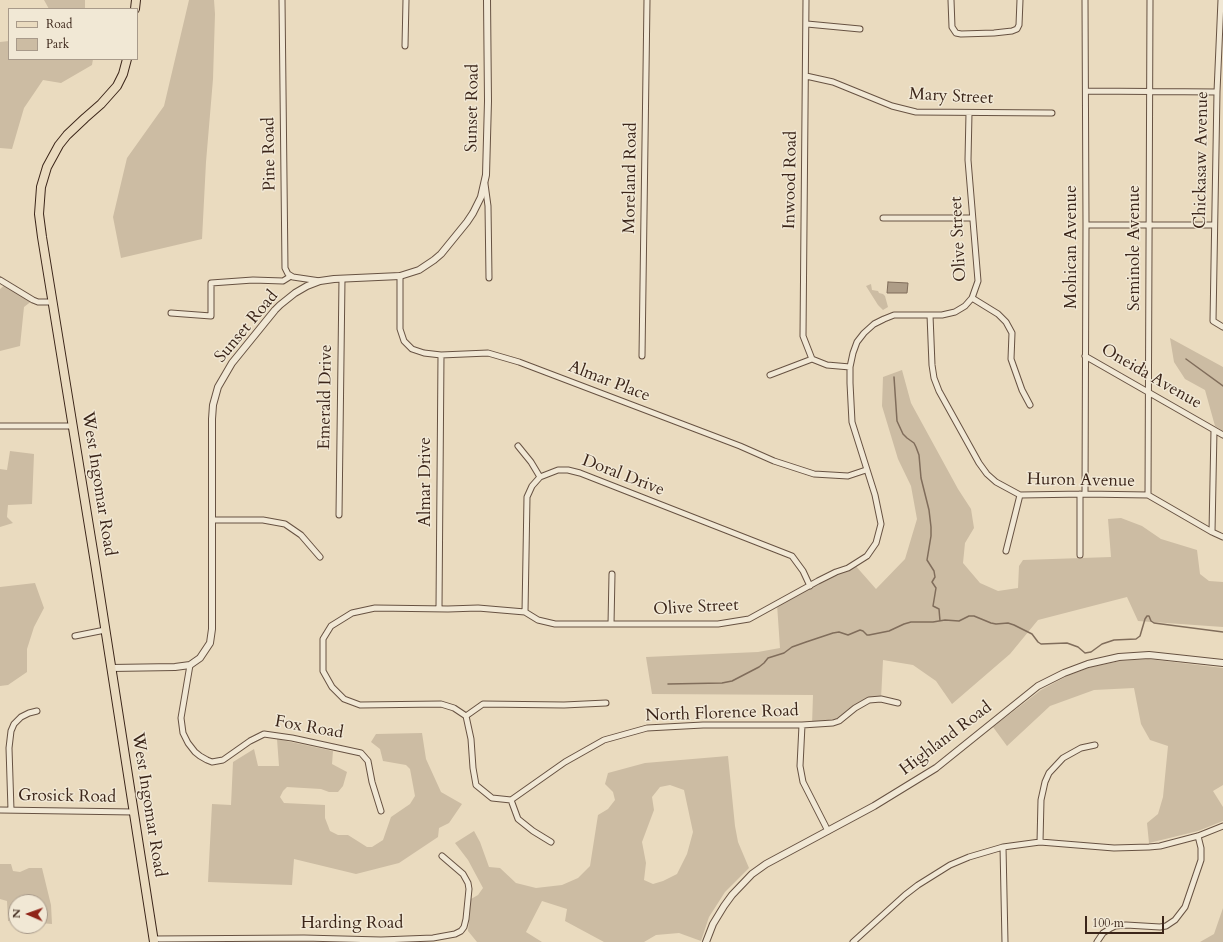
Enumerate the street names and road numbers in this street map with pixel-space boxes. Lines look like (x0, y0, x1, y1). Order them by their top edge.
street label: Sunset Road (462, 64, 484, 152)
street label: Mary Street (909, 85, 993, 109)
street label: Chickasaw Avenue (1191, 91, 1213, 229)
street label: Pine Road (259, 117, 281, 191)
street label: Moreland Road (620, 122, 642, 234)
street label: Inwood Road (780, 131, 802, 229)
street label: Mohican Avenue (1062, 185, 1082, 309)
street label: Seminole Avenue (1125, 185, 1145, 311)
street label: Olive Street (947, 196, 971, 282)
street label: Sunset Road (211, 287, 283, 367)
street label: Oneida Avenue (1097, 340, 1205, 414)
street label: Emerald Drive (315, 344, 337, 450)
street label: Almar Place (565, 357, 653, 407)
street label: West Ingomar Road (76, 410, 120, 558)
street label: Almar Drive (416, 437, 436, 527)
street label: Doral Drive (579, 451, 667, 501)
street label: Huron Avenue (1027, 470, 1135, 492)
street label: Olive Street (653, 596, 739, 620)
street label: Highland Road (896, 698, 996, 780)
street label: North Florence Road (645, 701, 799, 727)
street label: Fox Road (273, 712, 345, 744)
street label: West Ingomar Road (126, 731, 170, 879)
street label: Grosick Road (18, 786, 116, 808)
street label: Harding Road (301, 914, 403, 934)

